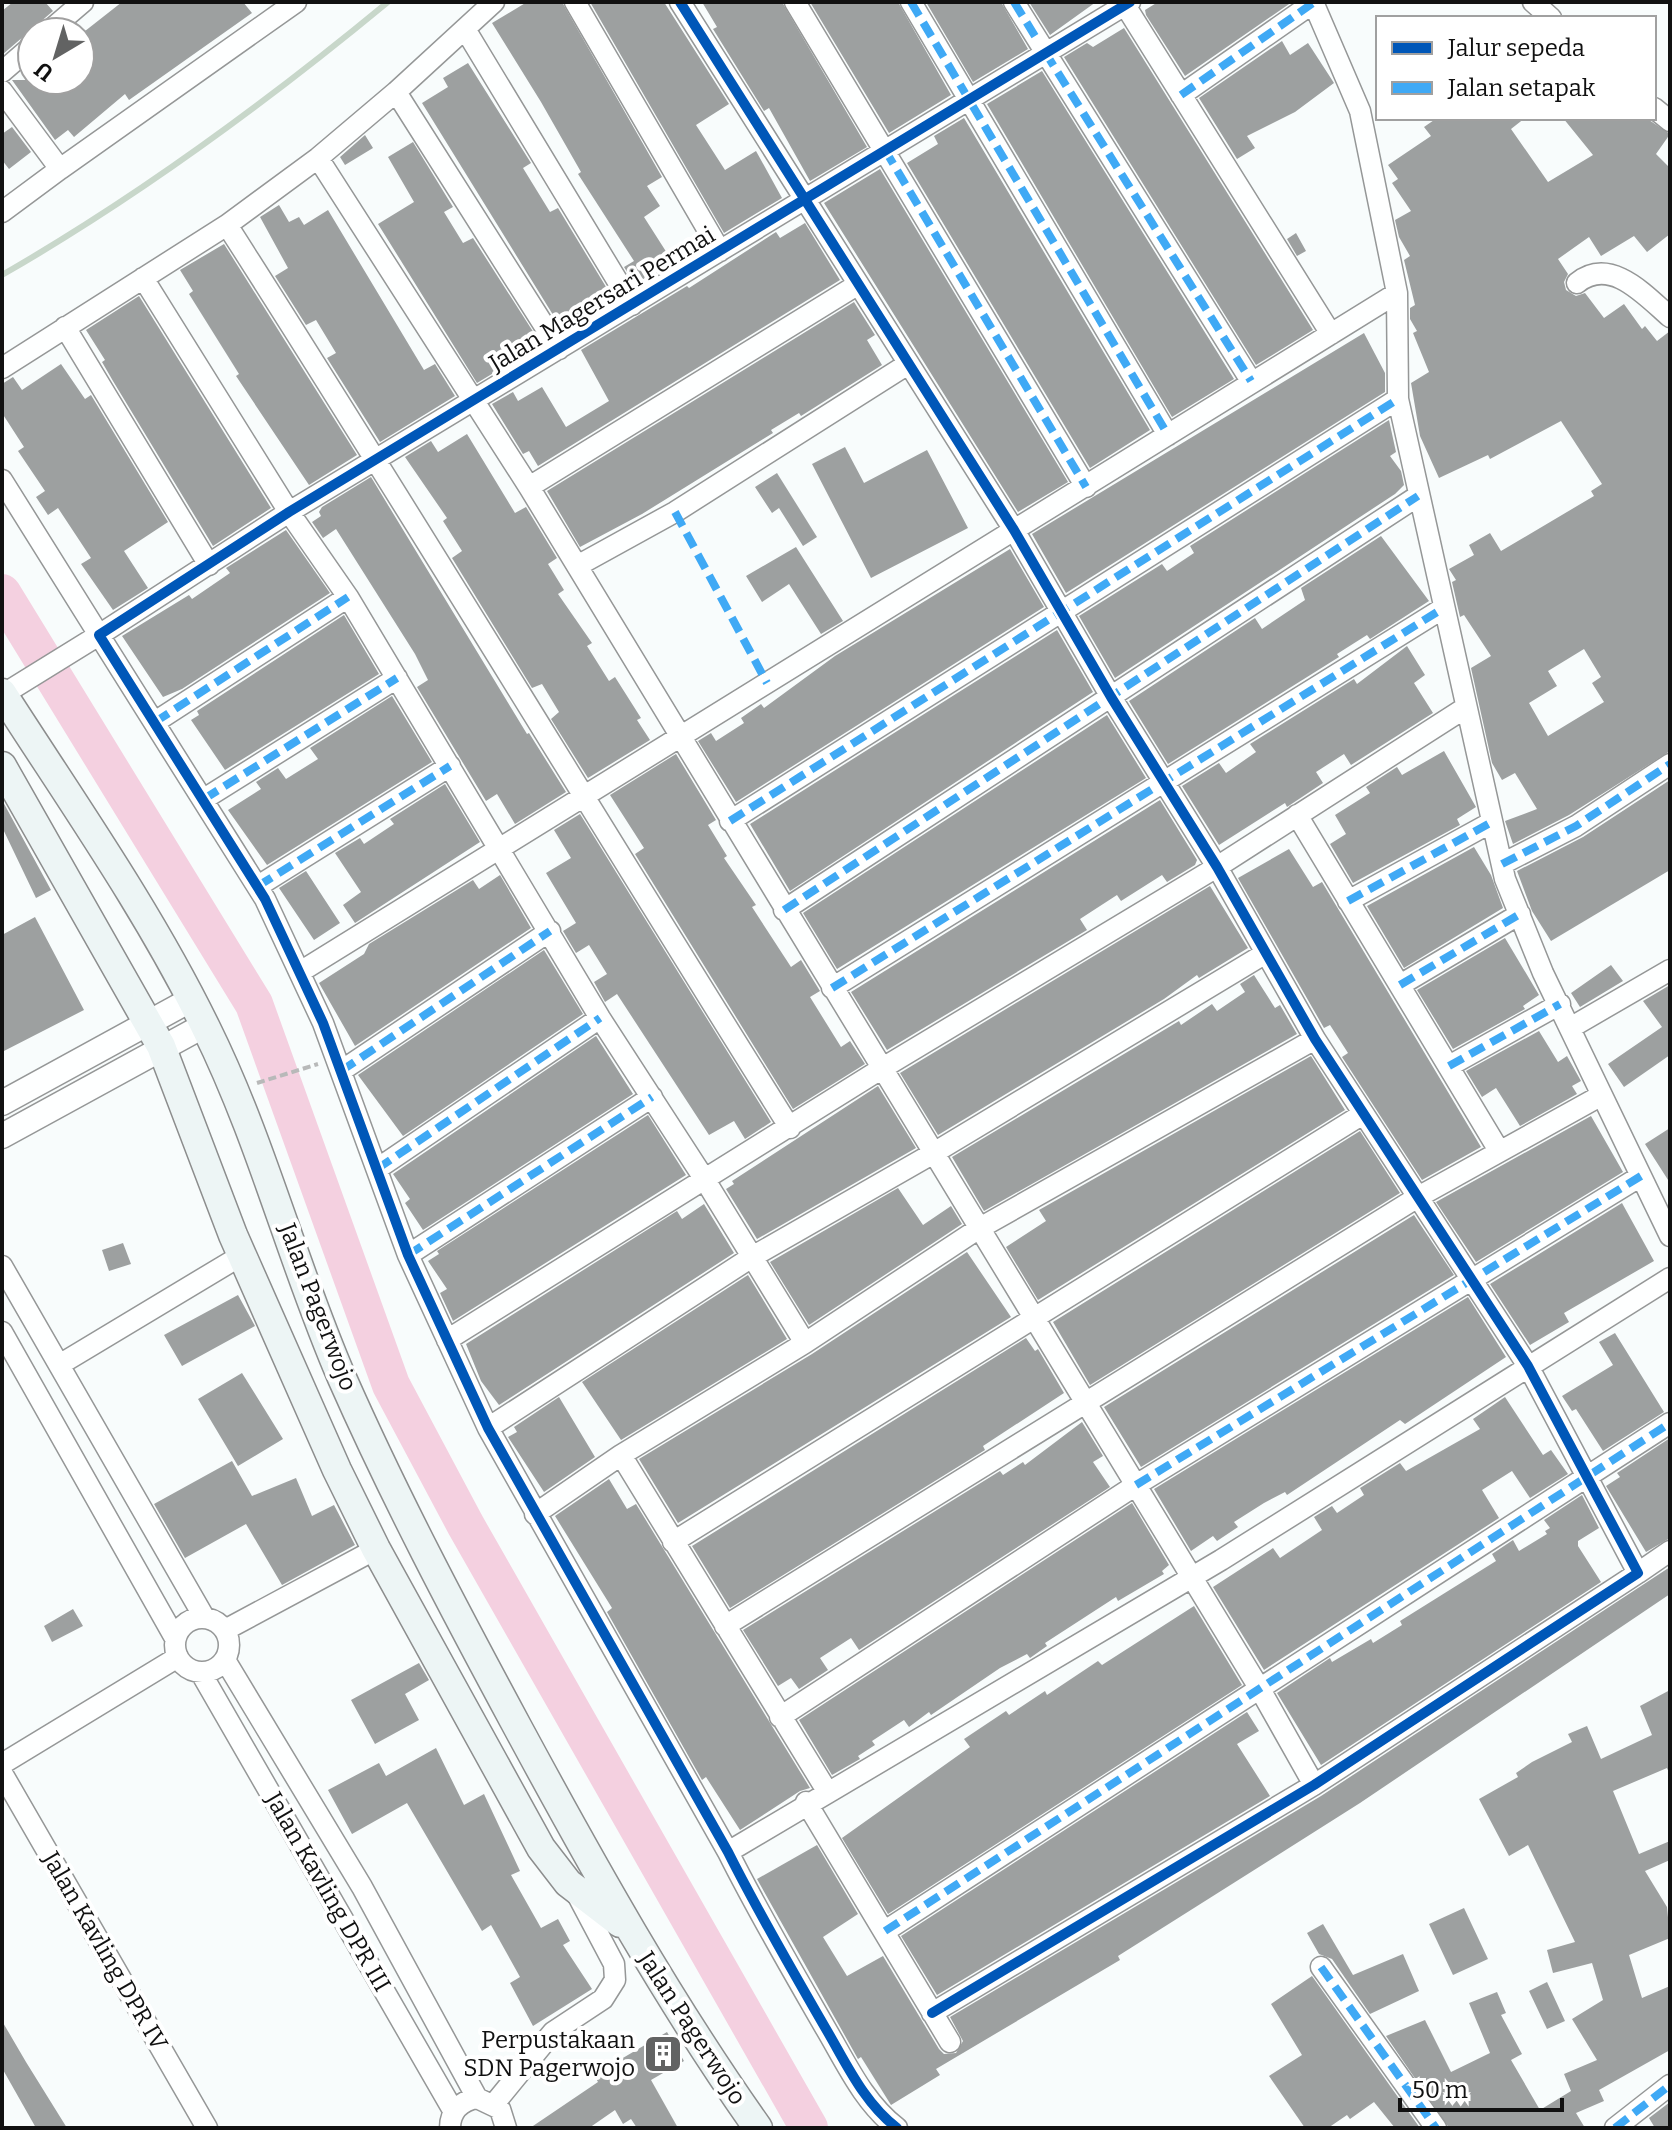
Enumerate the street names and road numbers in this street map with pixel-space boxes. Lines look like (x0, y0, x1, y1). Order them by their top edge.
street label: Jalan Magersari Permai (483, 220, 720, 378)
street label: Jalan Pagerwojo (273, 1218, 363, 1395)
street label: Jalan Kavling DPR III (259, 1786, 397, 1997)
street label: Jalan Kavling DPR IV (36, 1846, 173, 2056)
street label: Jalan Pagerwojo (632, 1945, 752, 2110)

